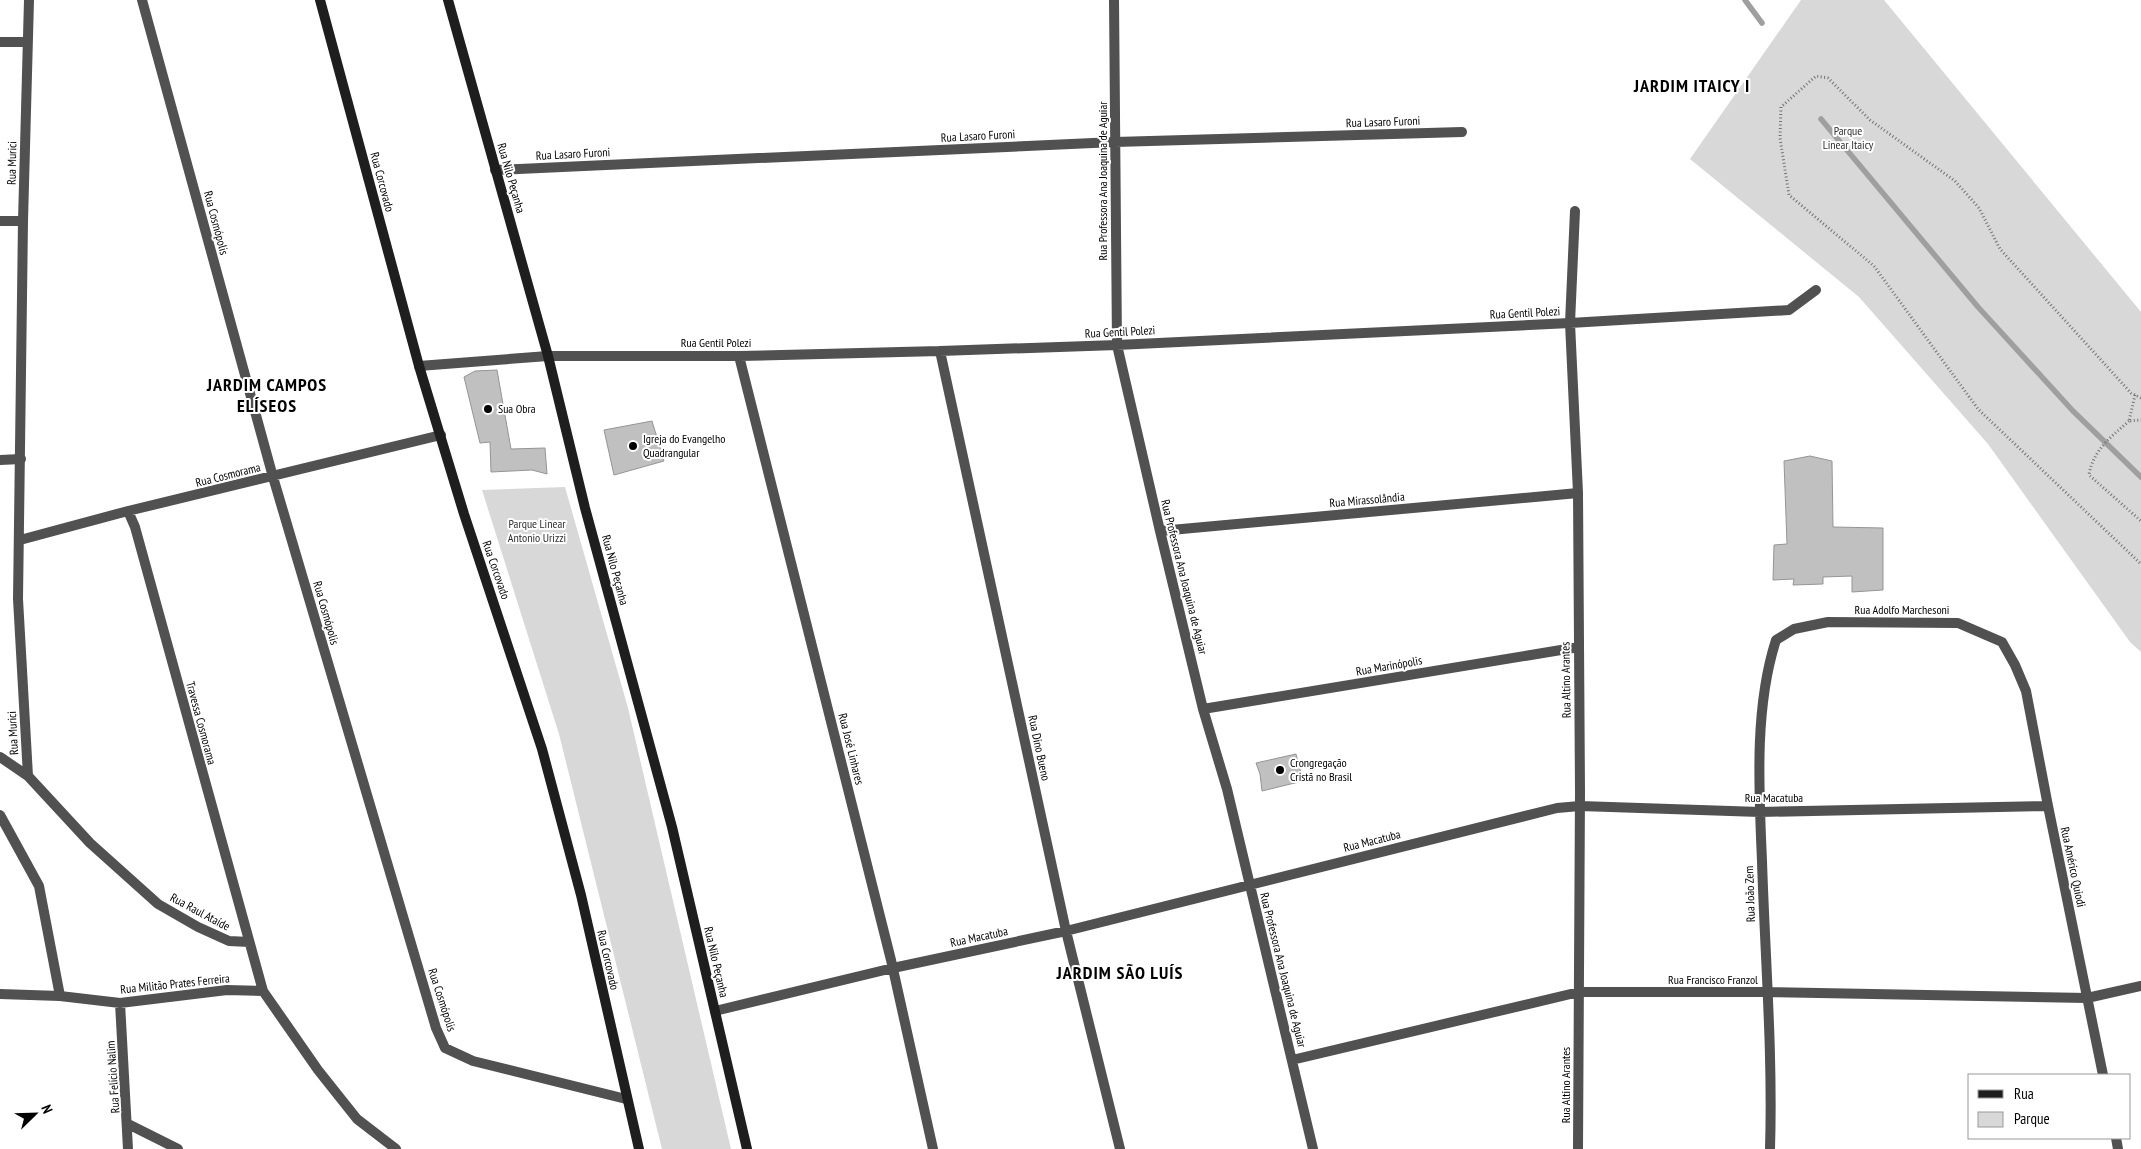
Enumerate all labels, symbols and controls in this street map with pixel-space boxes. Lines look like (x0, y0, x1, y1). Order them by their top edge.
district label: JARDIM ITAICY I (1633, 74, 1750, 97)
street label: Rua Professora Ana Joaquina de Aguiar (1095, 101, 1110, 261)
street label: Rua Lasaro Furoni (1346, 113, 1420, 130)
park label: Parque Linear Itaicy (1823, 123, 1874, 152)
street label: Rua Lasaro Furoni (940, 126, 1015, 145)
street label: Rua Murici (4, 141, 19, 185)
street label: Rua Nilo Peçanha (494, 141, 529, 215)
street label: Rua Lasaro Furoni (535, 144, 610, 163)
street label: Rua Corcovado (367, 151, 398, 213)
street label: Rua Cosmópolis (201, 189, 232, 256)
street label: Rua Gentil Polezi (1489, 303, 1561, 322)
street label: Rua Gentil Polezi (1084, 322, 1156, 341)
street label: Rua Gentil Polezi (681, 335, 751, 350)
district label: JARDIM CAMPOS ELÍSEOS (206, 373, 327, 417)
place label: Sua Obra (498, 401, 536, 416)
marker: Sua Obra (482, 403, 494, 415)
place label: Igreja do Evangelho Quadrangular (643, 431, 725, 460)
marker: Igreja do Evangelho Quadrangular (627, 440, 639, 452)
street label: Rua Cosmorama (194, 459, 262, 490)
street label: Rua Mirassolândia (1329, 489, 1405, 510)
street label: Rua Professora Ana Joaquina de Aguiar (1158, 498, 1211, 657)
park label: Parque Linear Antonio Urizzi (508, 516, 566, 545)
street label: Rua Nilo Peçanha (599, 533, 632, 607)
street label: Rua Corcovado (479, 539, 513, 601)
street label: Rua Cosmópolis (310, 579, 343, 646)
street label: Rua Adolfo Marchesoni (1855, 602, 1949, 617)
street label: Rua Altino Arantes (1557, 642, 1574, 718)
street label: Rua Marinópolis (1355, 652, 1423, 679)
street label: Travessa Cosmorama (183, 680, 220, 766)
street label: Rua Murici (4, 711, 21, 755)
street label: Rua José Linhares (835, 712, 868, 786)
street label: Rua Dino Bueno (1025, 714, 1054, 782)
place label: Crongregação Cristã no Brasil (1290, 755, 1352, 784)
marker: Crongregação Cristã no Brasil (1274, 764, 1286, 776)
street label: Rua Macatuba (1745, 790, 1803, 805)
street label: Rua Américo Quiodi (2058, 825, 2089, 908)
street label: Rua Macatuba (1342, 826, 1402, 855)
street label: Rua João Zem (1741, 865, 1758, 922)
street label: Rua Raul Ataíde (168, 890, 233, 934)
street label: Rua Professora Ana Joaquina de Aguiar (1257, 891, 1310, 1050)
street label: Rua Macatuba (949, 923, 1009, 950)
street label: Rua Nilo Peçanha (701, 925, 732, 999)
street label: Rua Corcovado (594, 929, 623, 991)
district label: JARDIM SÃO LUÍS (1056, 961, 1183, 984)
street label: Rua Cosmópolis (425, 966, 460, 1033)
street label: Rua Militão Prates Ferreira (120, 970, 231, 997)
street label: Rua Francisco Franzol (1668, 972, 1758, 987)
street label: Rua Felício Nalim (102, 1040, 123, 1114)
street label: Rua Altino Arantes (1558, 1047, 1573, 1123)
legend (1968, 1074, 2131, 1139)
text: Rua (2014, 1084, 2034, 1103)
north arrow (10, 1089, 60, 1139)
text: N (37, 1102, 57, 1116)
text: Parque (2014, 1109, 2050, 1128)

